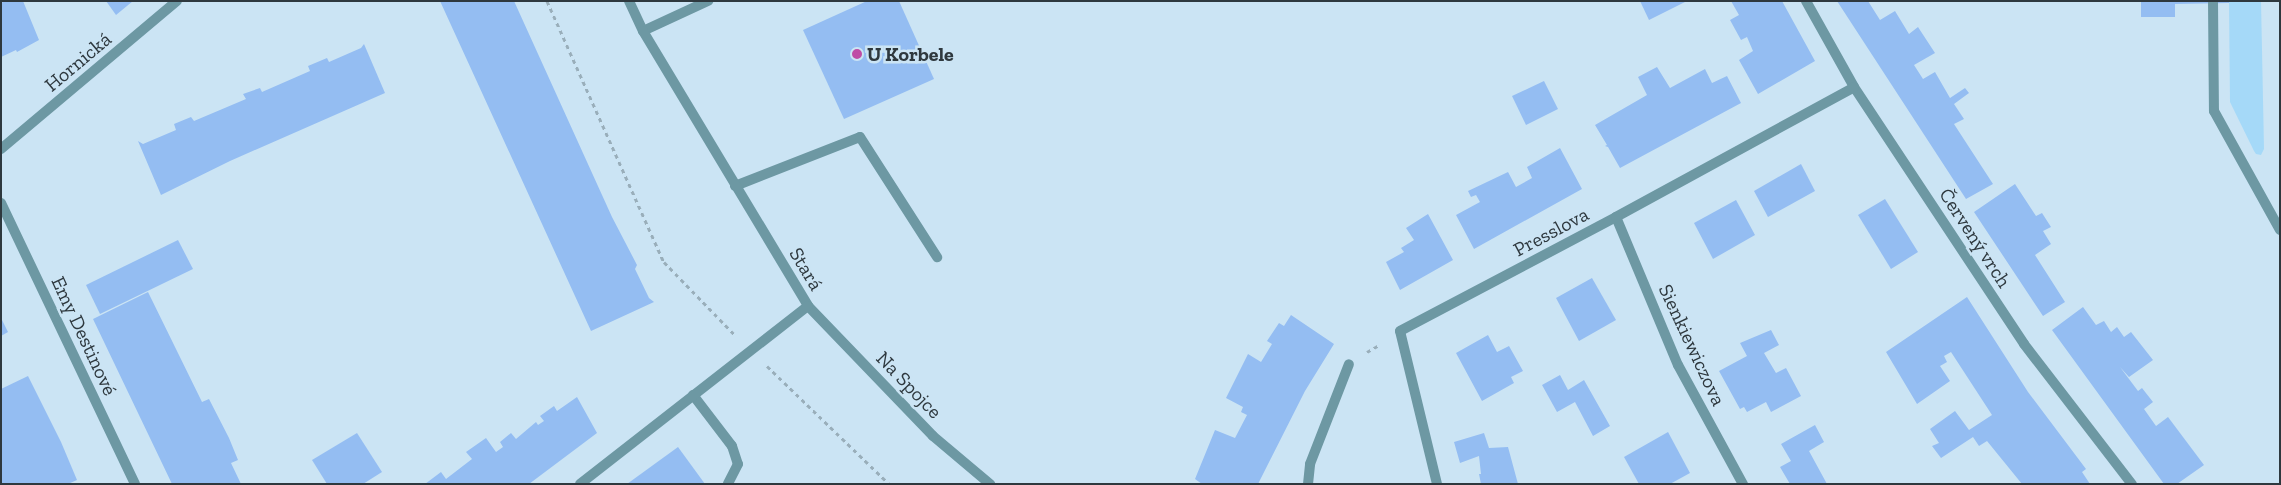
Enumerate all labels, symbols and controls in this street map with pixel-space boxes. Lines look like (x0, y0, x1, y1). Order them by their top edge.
street label: Hornická (40, 27, 116, 97)
place label: U Korbele (867, 42, 954, 66)
marker: U Korbele (851, 48, 863, 60)
street label: Červený vrch (1934, 183, 2016, 293)
street label: Presslova (1509, 202, 1593, 262)
street label: Stará (784, 243, 828, 295)
street label: Emy Destinové (46, 272, 122, 400)
street label: Sienkiewiczova (1653, 280, 1731, 410)
street label: Na Spojce (871, 346, 947, 424)

